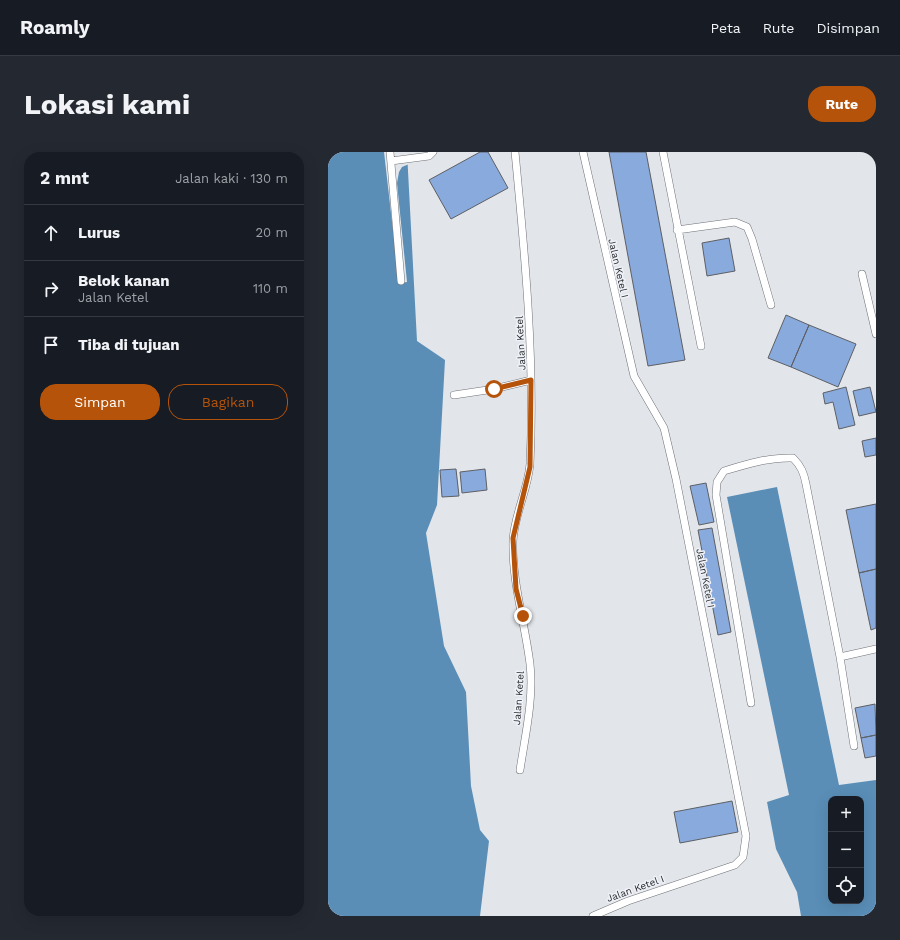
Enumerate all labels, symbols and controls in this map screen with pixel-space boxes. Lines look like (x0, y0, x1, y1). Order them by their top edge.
text: Roamly (20, 16, 90, 39)
text: Peta (711, 20, 741, 36)
text: Rute (763, 20, 794, 36)
text: Disimpan (816, 20, 880, 36)
button: Rute (808, 86, 876, 122)
text: Lokasi kami (24, 88, 190, 121)
text: 2 mnt (40, 168, 89, 188)
text: Jalan kaki · 130 m (175, 171, 288, 186)
icon: ahead (40, 222, 62, 244)
text: Lurus (78, 224, 120, 242)
text: 20 m (256, 225, 288, 240)
street label: Jalan Ketel I (606, 238, 631, 299)
text: Belok kanan (78, 272, 169, 290)
icon: right (40, 278, 62, 300)
text: 110 m (253, 281, 288, 296)
text: Jalan Ketel (78, 290, 149, 305)
street label: Jalan Ketel (514, 316, 527, 370)
icon: arrive (40, 334, 62, 356)
text: Tiba di tujuan (78, 336, 180, 354)
route start (485, 380, 503, 398)
button: Simpan (40, 384, 160, 420)
button: Bagikan (168, 384, 288, 420)
street label: Jalan Ketel I (694, 547, 717, 609)
route end (514, 607, 532, 625)
street label: Jalan Ketel (511, 671, 526, 725)
map controls (828, 796, 864, 904)
button: + (828, 796, 864, 832)
button: − (828, 832, 864, 868)
button: locate (828, 868, 864, 904)
street label: Jalan Ketel I (605, 873, 665, 904)

